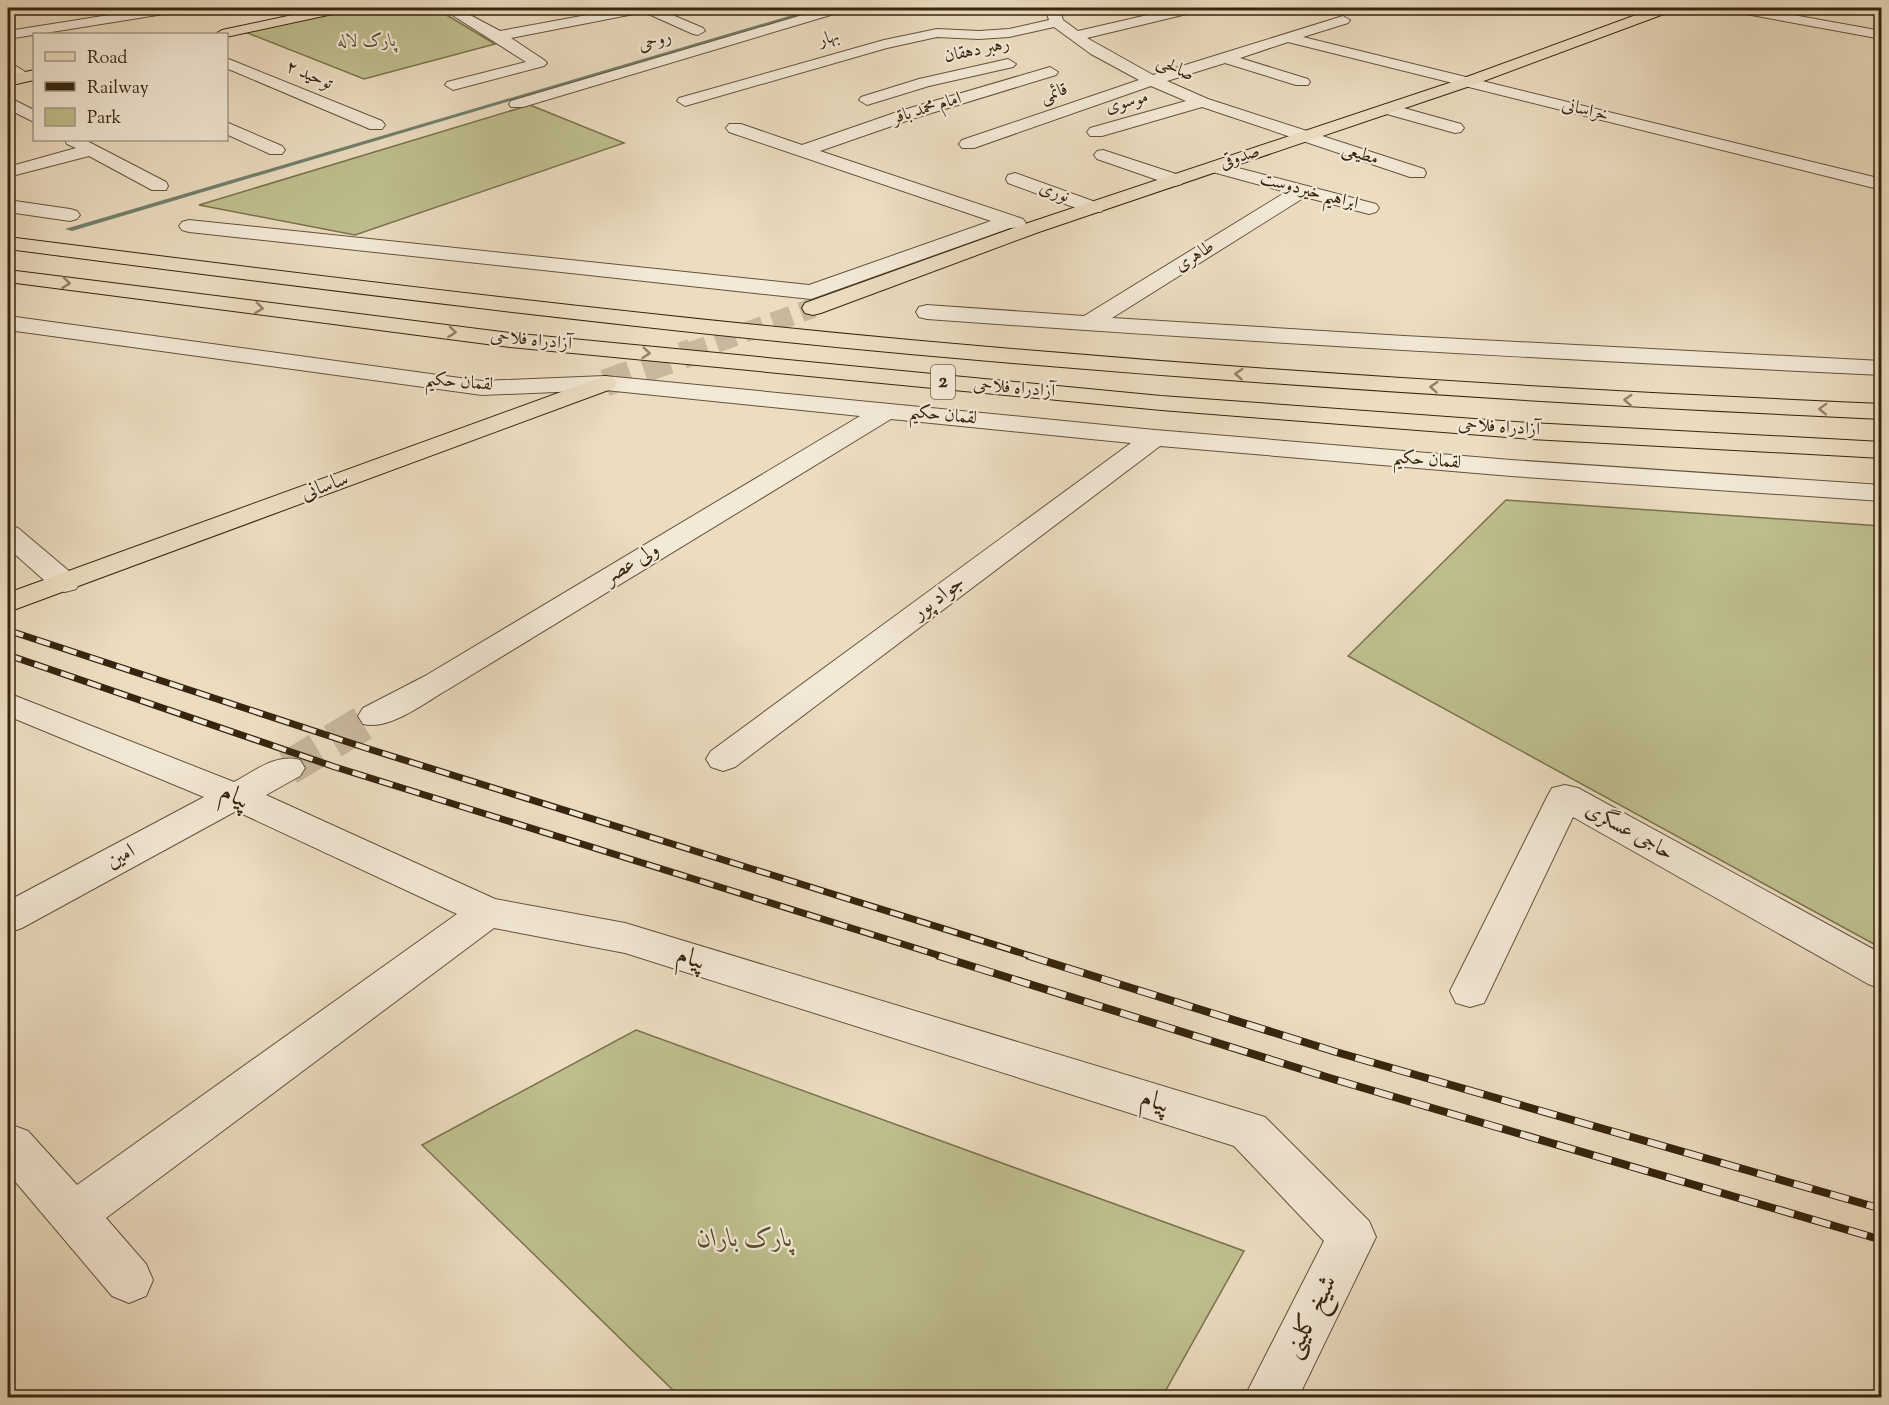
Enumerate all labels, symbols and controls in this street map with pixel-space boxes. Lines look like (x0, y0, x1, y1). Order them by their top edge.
street label: بهار (813, 24, 843, 55)
street label: روحی (635, 25, 675, 59)
park label: پارک لاله (338, 29, 398, 55)
street label: رهبر دهقان (942, 31, 1012, 71)
legend (33, 33, 228, 141)
text: Road (87, 46, 127, 72)
street label: صالحی (1152, 49, 1198, 89)
street label: توحید ۲ (282, 55, 337, 98)
text: Railway (87, 76, 149, 102)
street label: قائمی (1037, 77, 1071, 111)
street label: موسوی (1103, 85, 1151, 121)
street label: امام محمد باقر (887, 86, 965, 133)
street label: خراسانی (1559, 93, 1611, 129)
text: Park (87, 106, 122, 132)
street label: مطیعی (1338, 137, 1382, 173)
street label: صدوقی (1216, 139, 1264, 177)
street label: ابراهیم خیردوست (1256, 166, 1361, 220)
street label: نوری (1035, 176, 1073, 210)
street label: طاهری (1170, 235, 1220, 279)
one-way arrow (61, 277, 70, 289)
one-way arrow (254, 301, 264, 314)
street label: آزادراه فلاحی (489, 324, 575, 358)
one-way arrow (448, 326, 457, 338)
one-way arrow (642, 346, 651, 359)
road number: 2 (931, 365, 955, 399)
street label: لقمان حکیم (424, 367, 494, 402)
one-way arrow (1235, 368, 1244, 381)
street label: آزادراه فلاحی (972, 372, 1058, 406)
one-way arrow (1429, 381, 1438, 394)
one-way arrow (1624, 394, 1633, 407)
street label: لقمان حکیم (907, 400, 978, 435)
one-way arrow (1819, 403, 1828, 416)
street label: آزادراه فلاحی (1457, 412, 1543, 444)
street label: لقمان حکیم (1392, 445, 1462, 480)
street label: ساسانی (297, 465, 353, 509)
street label: ولی عصر (597, 536, 666, 593)
street label: جواد پور (905, 568, 972, 629)
street label: پیام (213, 774, 256, 822)
street label: حاجی عسگری (1579, 795, 1679, 869)
street label: امین (101, 837, 141, 877)
street label: پیام (671, 937, 711, 983)
street label: پیام (1135, 1080, 1175, 1126)
park label: پارک باران (697, 1221, 795, 1258)
street label: شیخ کلینی (1274, 1269, 1350, 1366)

